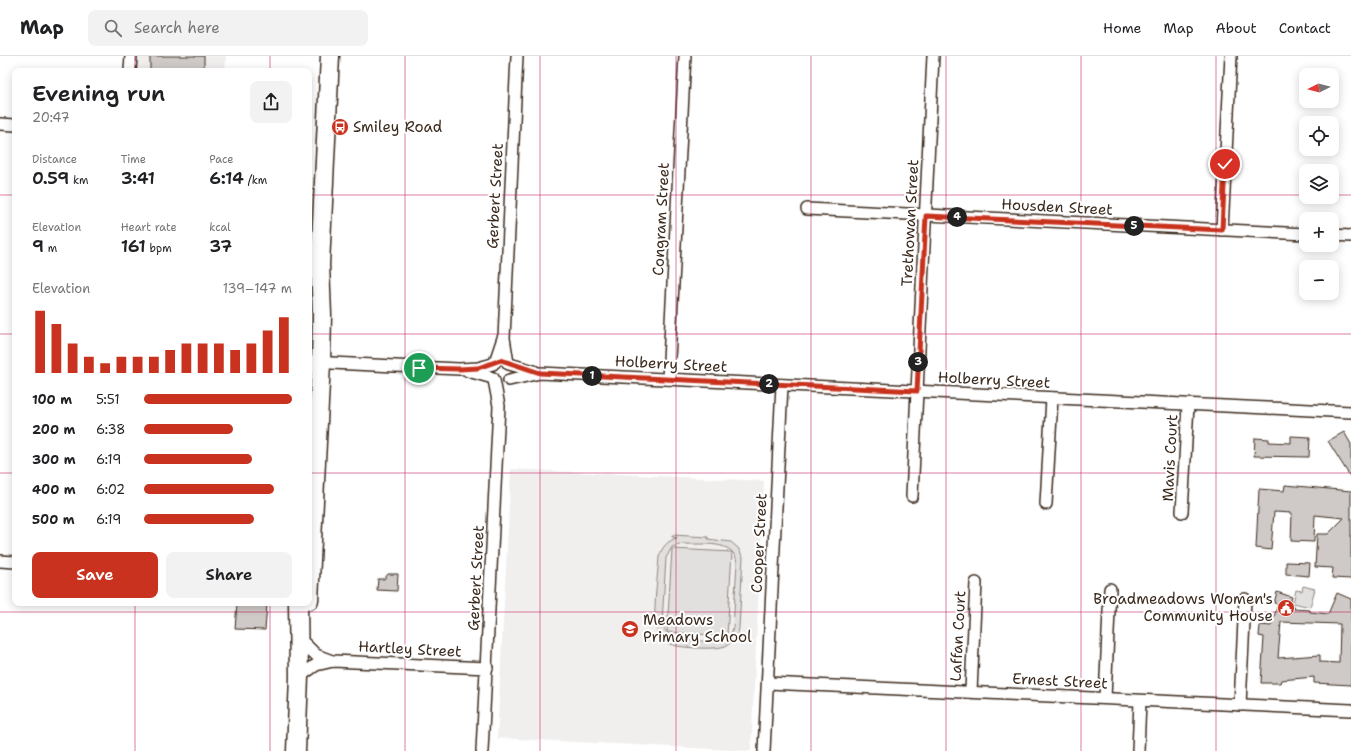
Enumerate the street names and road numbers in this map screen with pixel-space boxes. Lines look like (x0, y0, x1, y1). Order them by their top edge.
street label: Gerbert Street (482, 143, 508, 249)
street label: Trethowan Street (897, 159, 923, 287)
street label: Congram Street (648, 162, 674, 276)
street label: Housden Street (1001, 194, 1113, 220)
street label: Holberry Street (614, 351, 728, 377)
street label: Holberry Street (937, 367, 1051, 393)
street label: Mavis Court (1158, 414, 1182, 502)
street label: Cooper Street (746, 493, 772, 593)
street label: Gerbert Street (463, 525, 489, 631)
street label: Laffan Court (946, 590, 970, 682)
street label: Hartley Street (358, 636, 462, 662)
street label: Ernest Street (1012, 669, 1108, 693)

